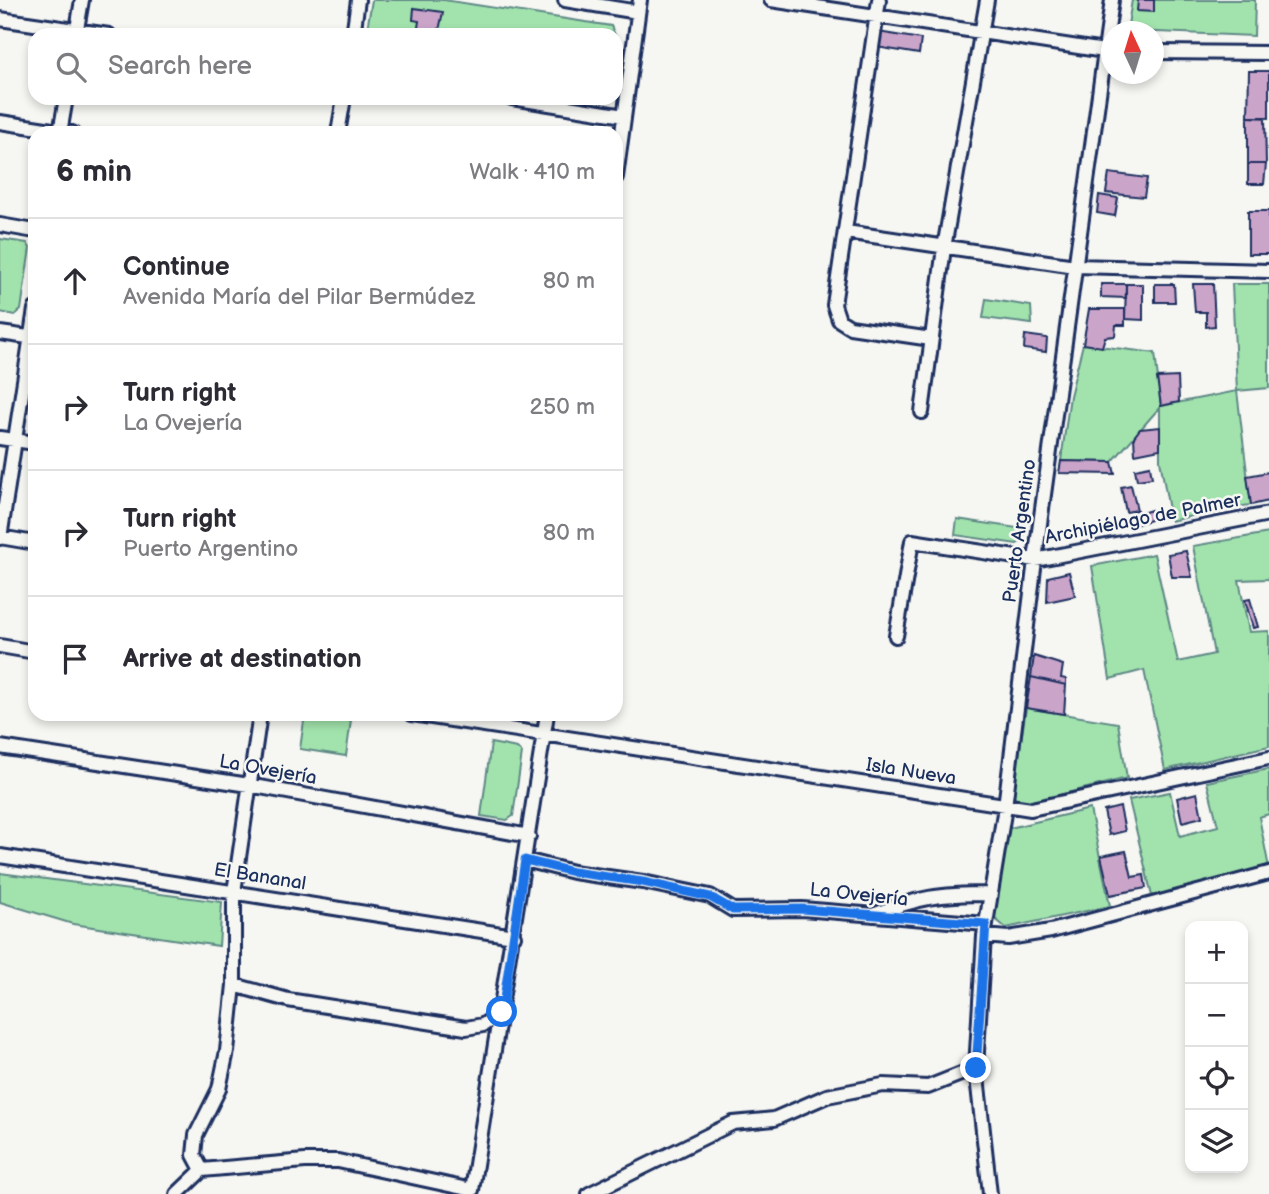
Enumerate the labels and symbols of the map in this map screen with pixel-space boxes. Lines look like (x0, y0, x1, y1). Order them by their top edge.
north arrow (1101, 21, 1164, 84)
street label: Puerto Argentino (999, 458, 1041, 604)
street label: Archipiélago de Palmer (1043, 488, 1244, 549)
street label: La Ovejería (217, 750, 319, 790)
street label: Isla Nueva (864, 754, 958, 790)
street label: El Bananal (212, 858, 308, 896)
street label: La Ovejería (809, 878, 909, 912)
route start (486, 996, 517, 1027)
route end (960, 1052, 991, 1083)

